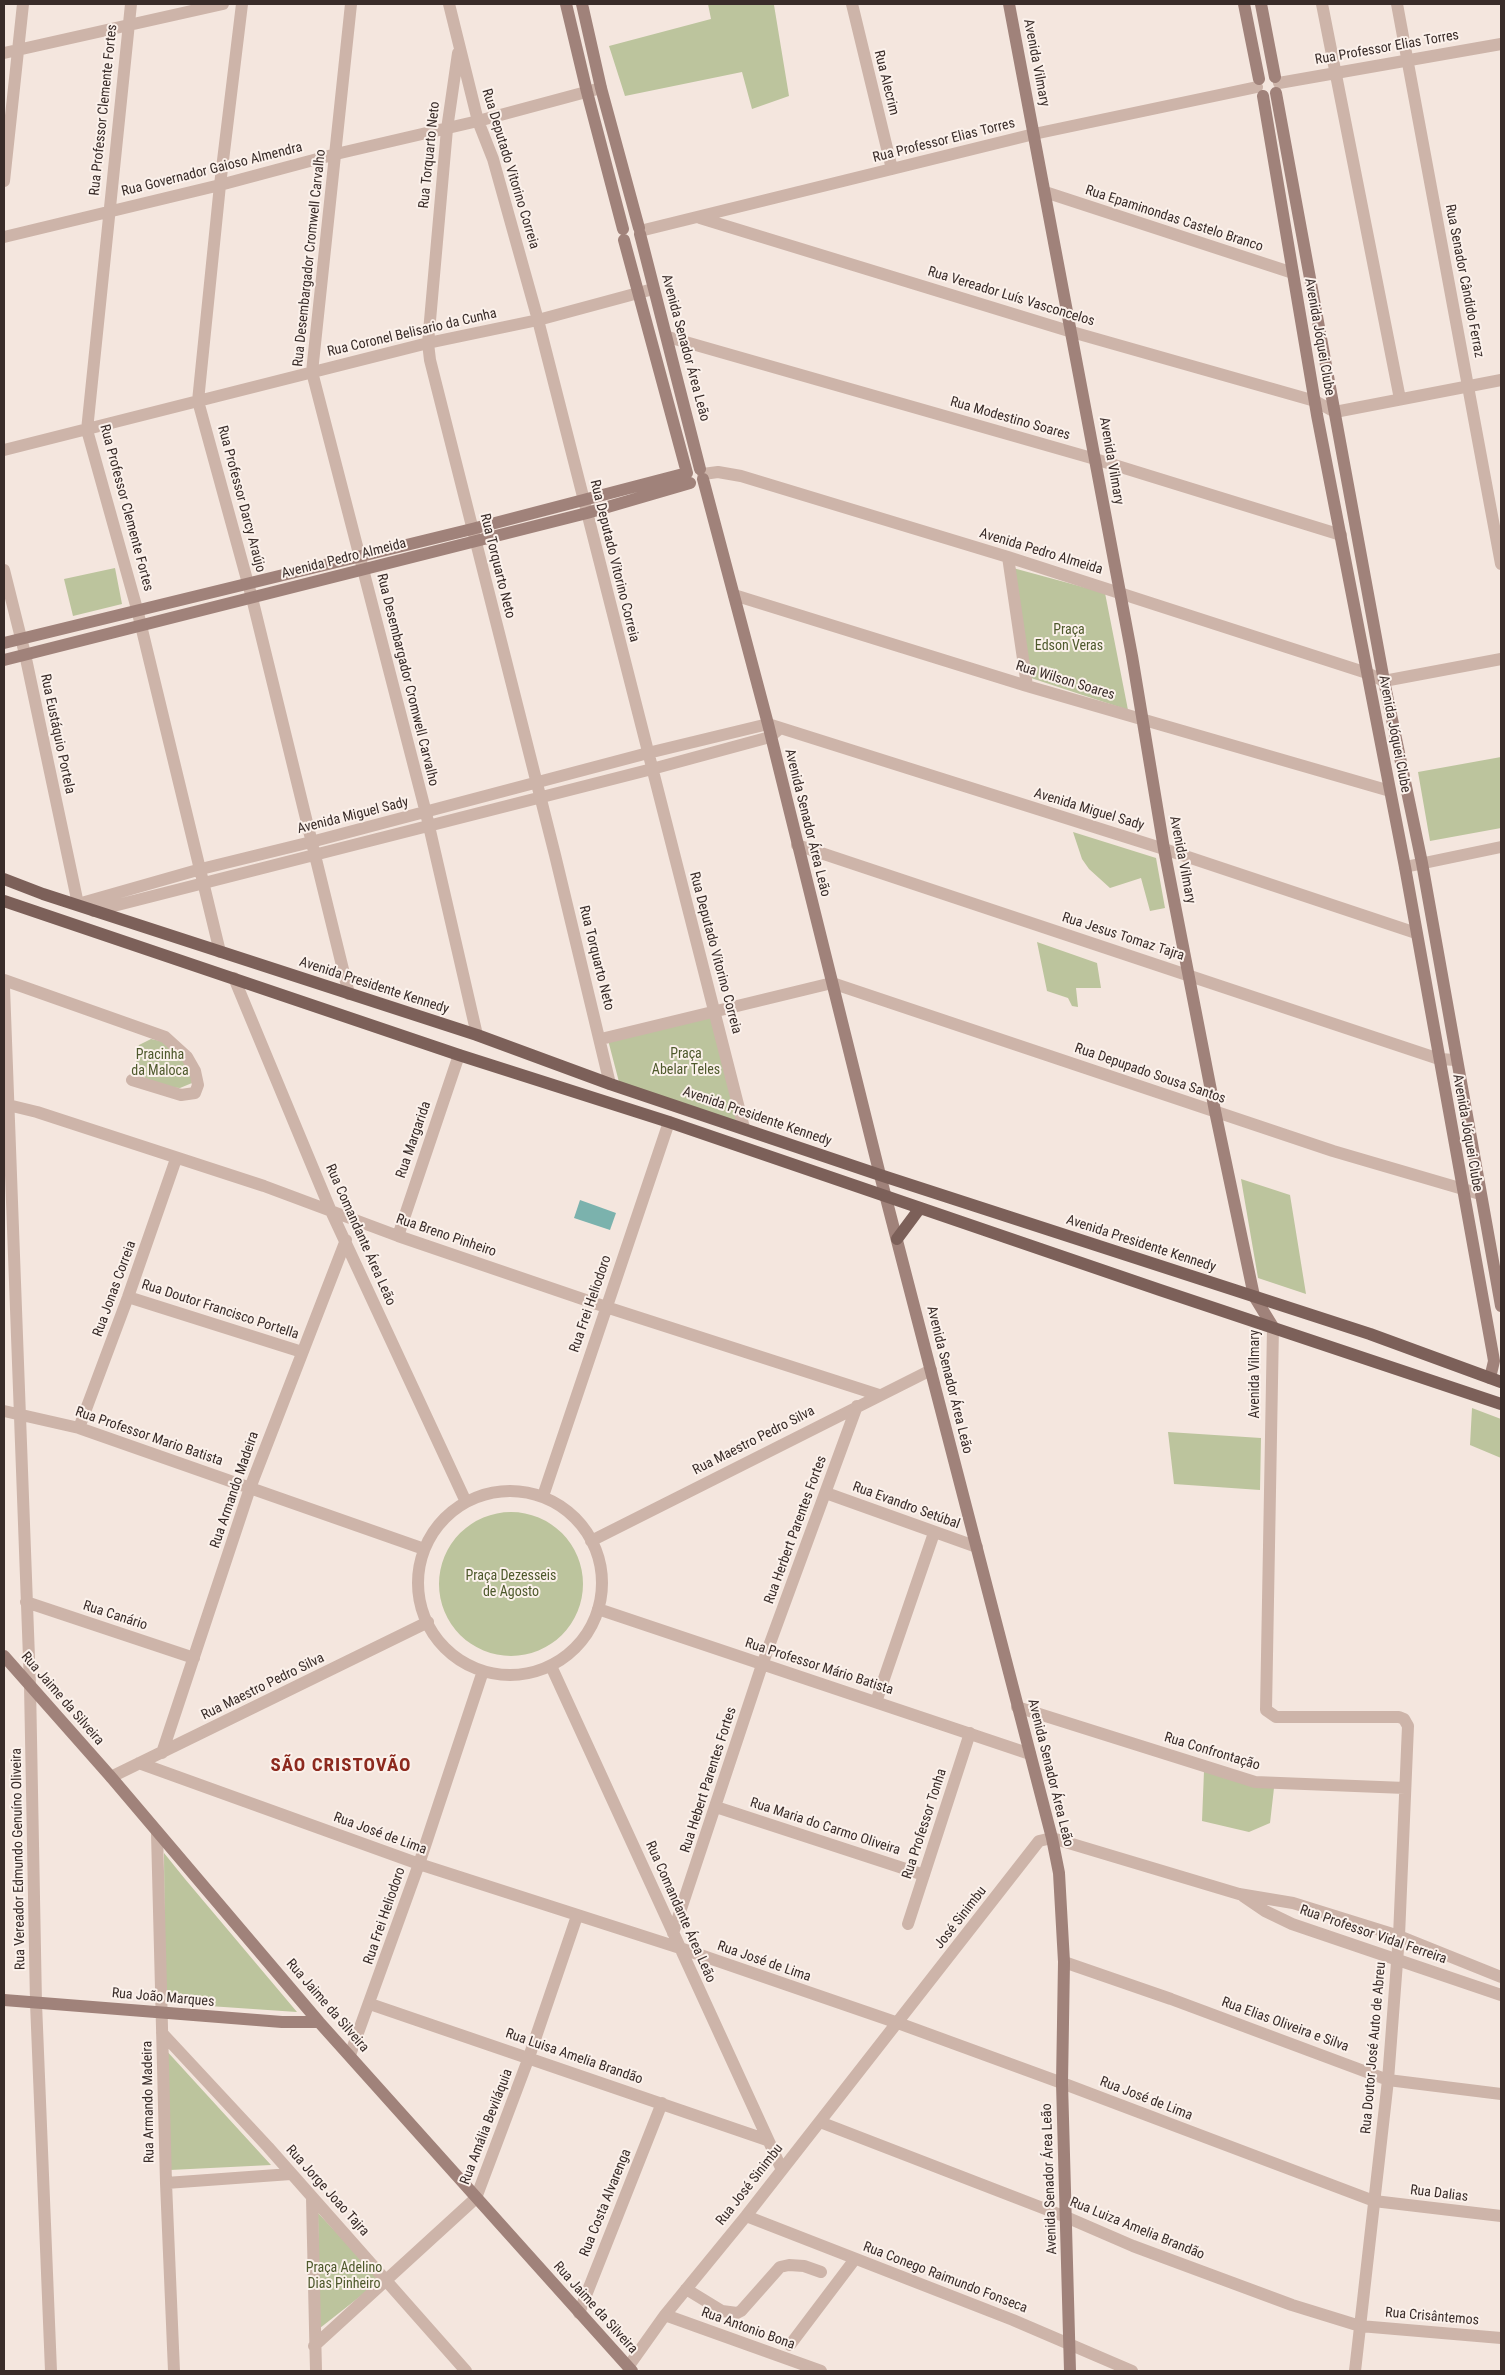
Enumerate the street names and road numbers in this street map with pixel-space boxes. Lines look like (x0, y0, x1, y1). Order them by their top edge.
street label: Avenida Vilmary (1019, 18, 1053, 108)
street label: Rua Professor Clemente Fortes (87, 24, 121, 196)
street label: Rua Professor Elias Torres (1314, 27, 1460, 69)
street label: Rua Alecrim (870, 49, 902, 117)
street label: Rua Deputado Vitorino Correia (478, 87, 542, 251)
street label: Rua Torquarto Neto (416, 101, 444, 209)
street label: Rua Professor Elias Torres (871, 115, 1017, 167)
street label: Rua Governador Gaioso Almendra (120, 139, 304, 201)
street label: Rua Desembargador Cromwell Carvalho (290, 148, 330, 368)
street label: Rua Epaminondas Castelo Branco (1083, 182, 1265, 256)
street label: Rua Senador Cândido Ferraz (1441, 203, 1487, 359)
street label: Rua Vereador Luís Vasconcelos (926, 264, 1096, 330)
street label: Avenida Senador Área Leão (657, 273, 713, 423)
street label: Avenida Jóquei Clube (1300, 277, 1338, 397)
street label: Rua Coronel Belisario da Cunha (326, 305, 498, 361)
street label: Rua Modestino Soares (948, 394, 1072, 444)
street label: Avenida Vilmary (1095, 416, 1127, 506)
street label: Rua Professor Clemente Fortes (96, 423, 156, 593)
street label: Rua Professor Darcy Araújo (213, 424, 269, 574)
street label: Rua Deputado Vitorino Correia (586, 478, 642, 644)
street label: Rua Torquarto Neto (476, 512, 518, 620)
street label: Avenida Pedro Almeida (977, 525, 1105, 579)
street label: Avenida Pedro Almeida (280, 535, 408, 583)
street label: Rua Desembargador Cromwell Carvalho (372, 572, 442, 788)
street label: Rua Wilson Soares (1013, 658, 1117, 704)
street label: Rua Eustáquio Portela (36, 673, 78, 795)
street label: Avenida Jóquei Clube (1374, 674, 1414, 794)
street label: Avenida Senador Área Leão (781, 747, 833, 899)
street label: Avenida Miguel Sady (1032, 785, 1146, 835)
street label: Avenida Miguel Sady (296, 794, 410, 838)
street label: Avenida Vilmary (1165, 815, 1199, 905)
street label: Rua Deputado Vitorino Correia (685, 870, 745, 1036)
street label: Rua Torquarto Neto (575, 904, 617, 1012)
street label: Rua Jesus Tomaz Tajra (1060, 909, 1186, 965)
street label: Avenida Presidente Kennedy (297, 954, 451, 1018)
street label: Rua Depupado Sousa Santos (1072, 1040, 1228, 1108)
street label: Avenida Jóquei Clube (1448, 1073, 1486, 1193)
street label: Avenida Presidente Kennedy (680, 1084, 834, 1150)
street label: Rua Margarida (393, 1099, 435, 1181)
street label: Rua Comandante Área Leão (321, 1162, 399, 1308)
street label: Rua Breno Pinheiro (394, 1211, 498, 1261)
street label: Avenida Presidente Kennedy (1064, 1212, 1218, 1276)
street label: Rua Jonas Correia (90, 1239, 140, 1339)
street label: Rua Frei Heliodoro (567, 1253, 615, 1355)
street label: Rua Doutor Francisco Portella (139, 1277, 301, 1343)
street label: Avenida Senador Área Leão (923, 1304, 975, 1456)
street label: Avenida Vilmary (1247, 1330, 1263, 1418)
street label: Rua Maestro Pedro Silva (690, 1403, 818, 1479)
street label: Rua Professor Mario Batista (73, 1404, 225, 1470)
street label: Rua Armando Madeira (207, 1429, 263, 1551)
street label: Rua Herbert Parentes Fortes (761, 1454, 831, 1606)
street label: Rua Evandro Setúbal (850, 1479, 962, 1533)
street label: Rua Canário (81, 1598, 149, 1634)
street label: Rua Professor Mário Batista (743, 1635, 895, 1699)
street label: Rua Jaime da Silveira (17, 1649, 107, 1749)
street label: Rua Maestro Pedro Silva (199, 1650, 327, 1724)
street label: Avenida Senador Área Leão (1024, 1697, 1076, 1849)
street label: Rua Hebert Parentes Fortes (677, 1705, 741, 1855)
street label: Rua Confrontação (1162, 1729, 1262, 1775)
street label: Rua Vereador Edmundo Genuíno Oliveira (9, 1748, 29, 1970)
street label: Rua Professor Tonha (899, 1767, 951, 1881)
street label: Rua Maria do Carmo Oliveira (748, 1795, 902, 1859)
street label: Rua José de Lima (331, 1809, 429, 1859)
street label: Rua Comandante Área Leão (641, 1839, 719, 1985)
street label: Rua Frei Heliodoro (361, 1865, 409, 1967)
street label: José Sinimbu (931, 1883, 991, 1953)
street label: Rua Professor Vidal Ferreira (1297, 1902, 1449, 1968)
street label: Rua José de Lima (715, 1938, 813, 1986)
street label: Rua Jaime da Silveira (282, 1956, 372, 2056)
street label: Rua Doutor José Auto de Abreu (1358, 1961, 1390, 2135)
street label: Rua João Marques (111, 1985, 215, 2011)
street label: Rua Elias Oliveira e Silva (1219, 1994, 1351, 2056)
street label: Rua Luisa Amelia Brandão (503, 2026, 645, 2088)
street label: Rua Armando Madeira (140, 2041, 158, 2163)
street label: Rua Amália Beviláquia (457, 2067, 517, 2187)
street label: Rua José de Lima (1097, 2074, 1195, 2124)
street label: Avenida Senador Área Leão (1039, 2103, 1061, 2255)
street label: Rua José Sinimbu (713, 2141, 787, 2229)
street label: Rua Jorge Joao Tajra (282, 2142, 372, 2240)
street label: Rua Costa Alvarenga (577, 2147, 635, 2259)
street label: Rua Dalias (1409, 2182, 1469, 2206)
street label: Rua Luiza Amelia Brandão (1067, 2194, 1207, 2264)
street label: Rua Conego Raimundo Fonseca (860, 2239, 1030, 2317)
street label: Rua Jaime da Silveira (549, 2259, 641, 2357)
street label: Rua Antonio Bona (699, 2304, 797, 2354)
street label: Rua Crisântemos (1384, 2305, 1480, 2329)

